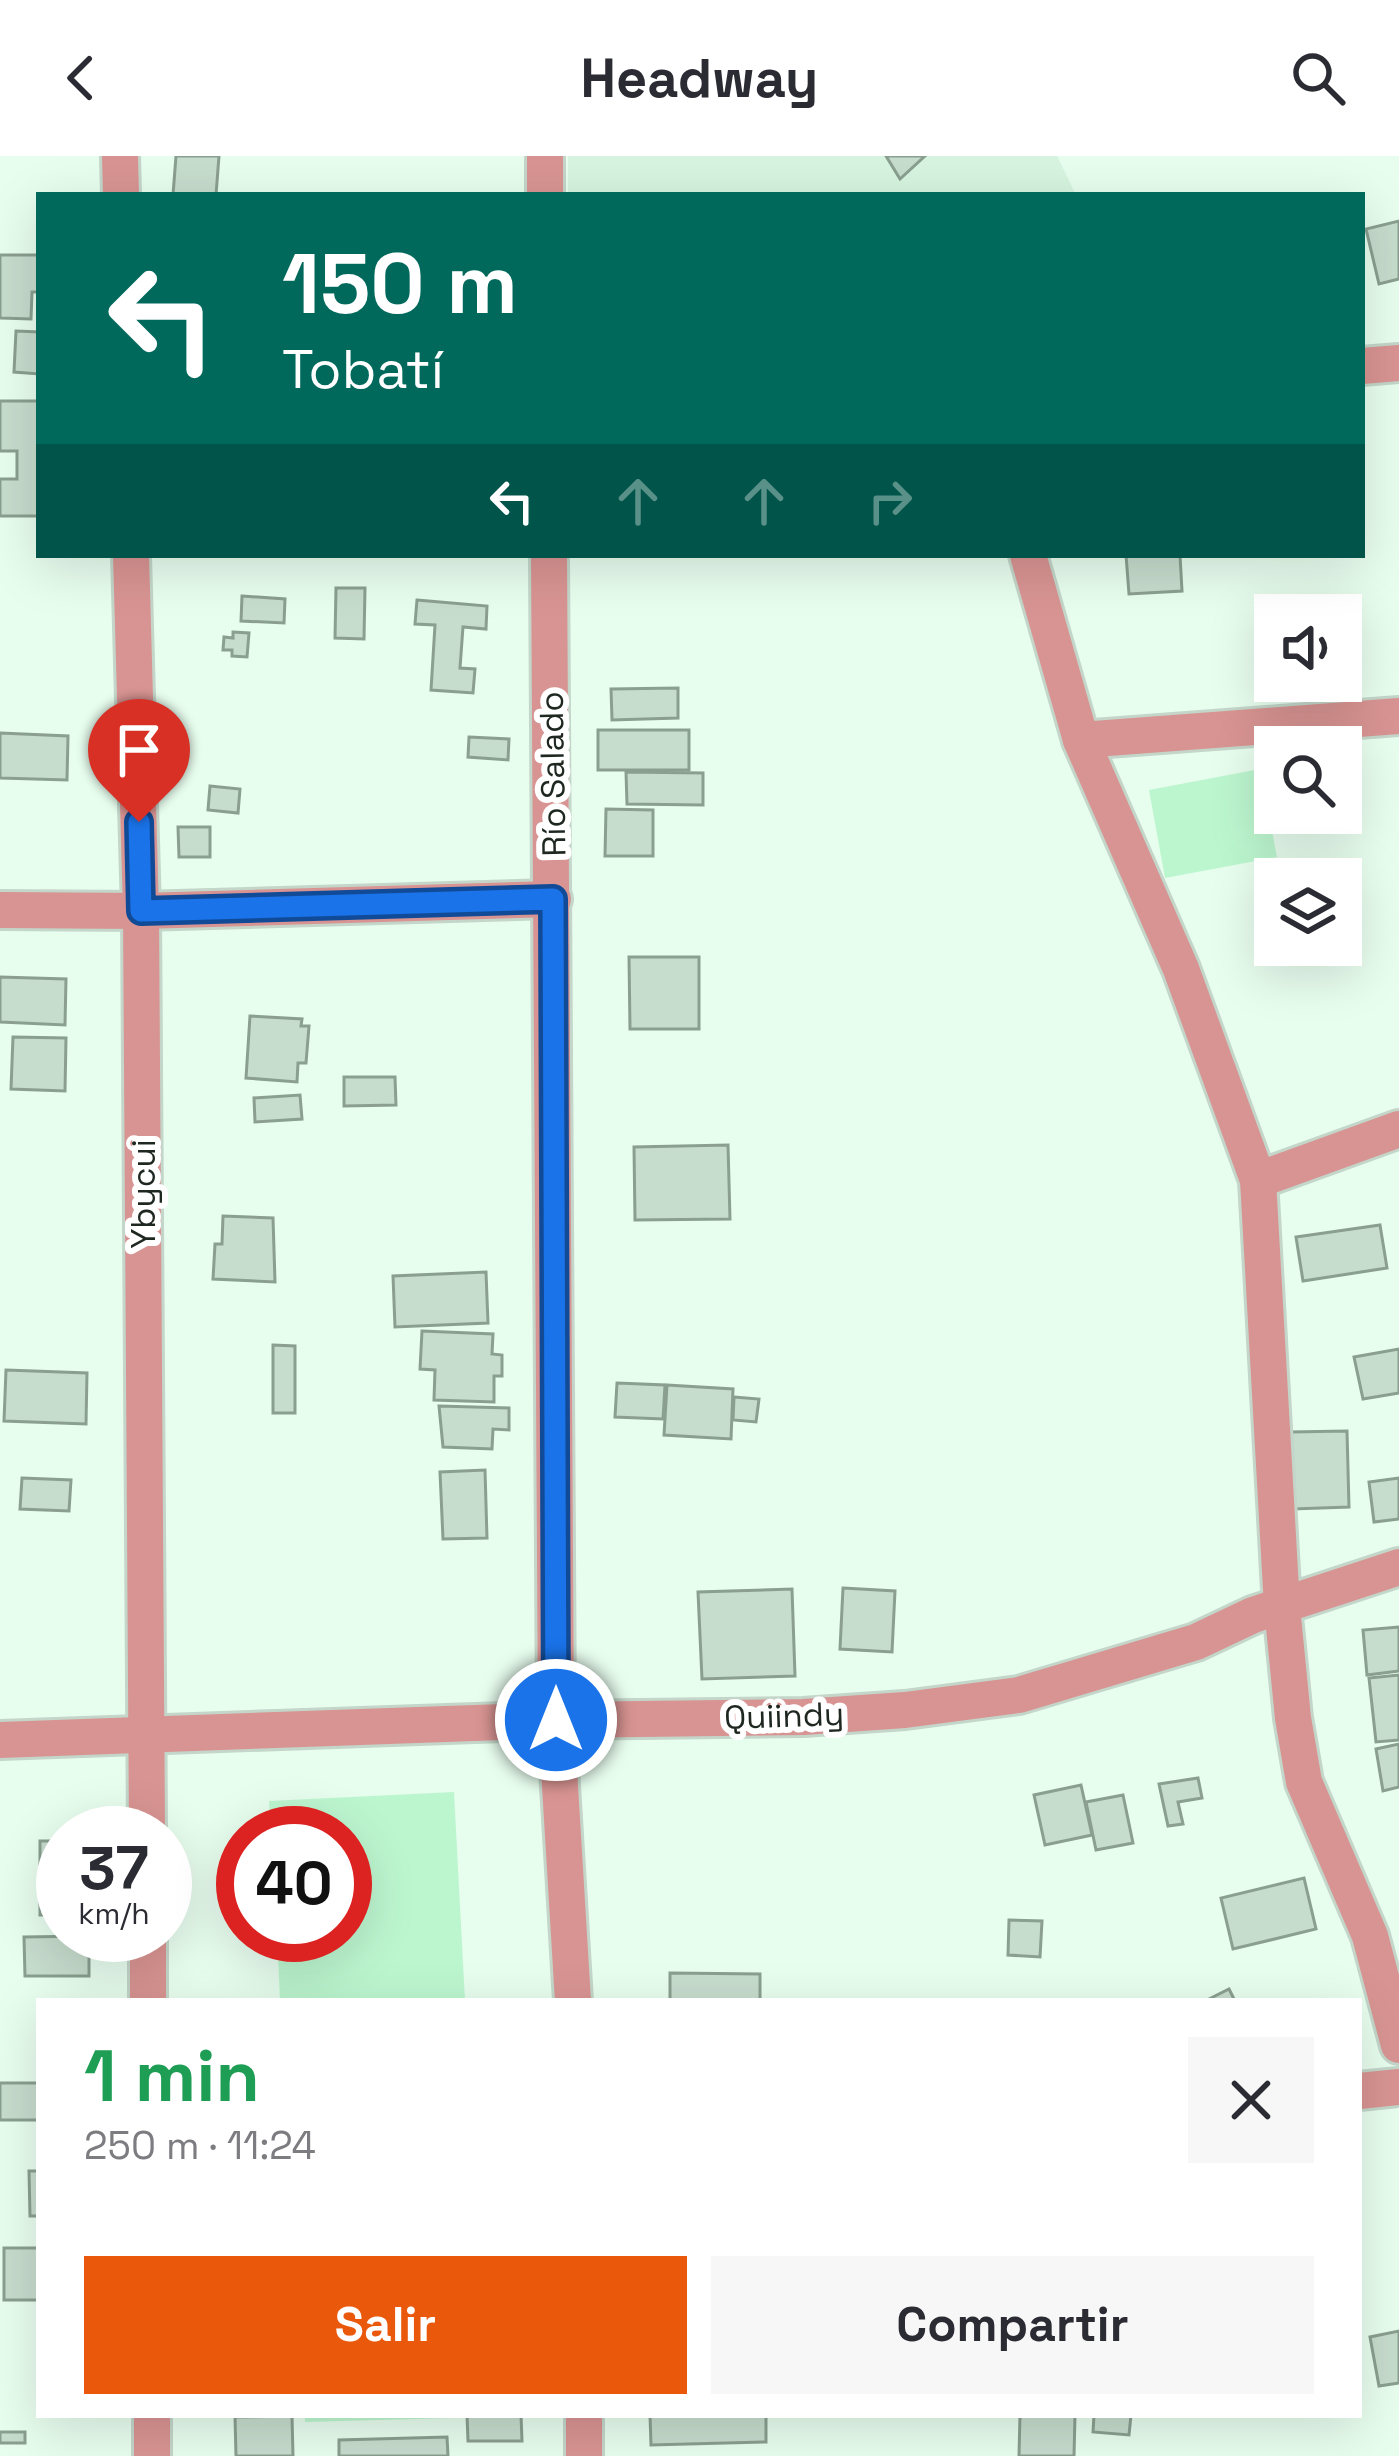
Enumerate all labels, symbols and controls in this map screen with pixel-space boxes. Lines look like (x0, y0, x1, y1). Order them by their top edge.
text: Headway (581, 44, 818, 113)
icon: back (48, 45, 114, 111)
icon: search (1285, 45, 1351, 111)
text: 150 m (282, 230, 518, 338)
icon: left (84, 240, 240, 396)
text: Tobatí (282, 335, 444, 404)
icon: left (479, 468, 545, 534)
icon: ahead (605, 468, 671, 534)
icon: ahead (731, 468, 797, 534)
icon: right (857, 468, 923, 534)
map controls (1254, 594, 1362, 966)
button: sound (1254, 594, 1362, 702)
street label: Río Salado (531, 691, 575, 857)
pin (88, 699, 190, 822)
icon: arrive (106, 717, 172, 783)
button: search (1254, 726, 1362, 834)
button: layers (1254, 858, 1362, 966)
street label: Ybycui (123, 1139, 165, 1249)
position arrow (493, 1657, 619, 1783)
street label: Quiindy (723, 1693, 845, 1739)
speed limit sign: 40 (216, 1806, 372, 1962)
text: 37 (79, 1830, 149, 1907)
text: km/h (78, 1894, 150, 1933)
text: 1 min (84, 2030, 260, 2122)
button: close (1188, 2037, 1314, 2163)
text: 250 m · 11:24 (84, 2121, 316, 2170)
button: Salir (84, 2256, 687, 2394)
button: Compartir (711, 2256, 1314, 2394)

